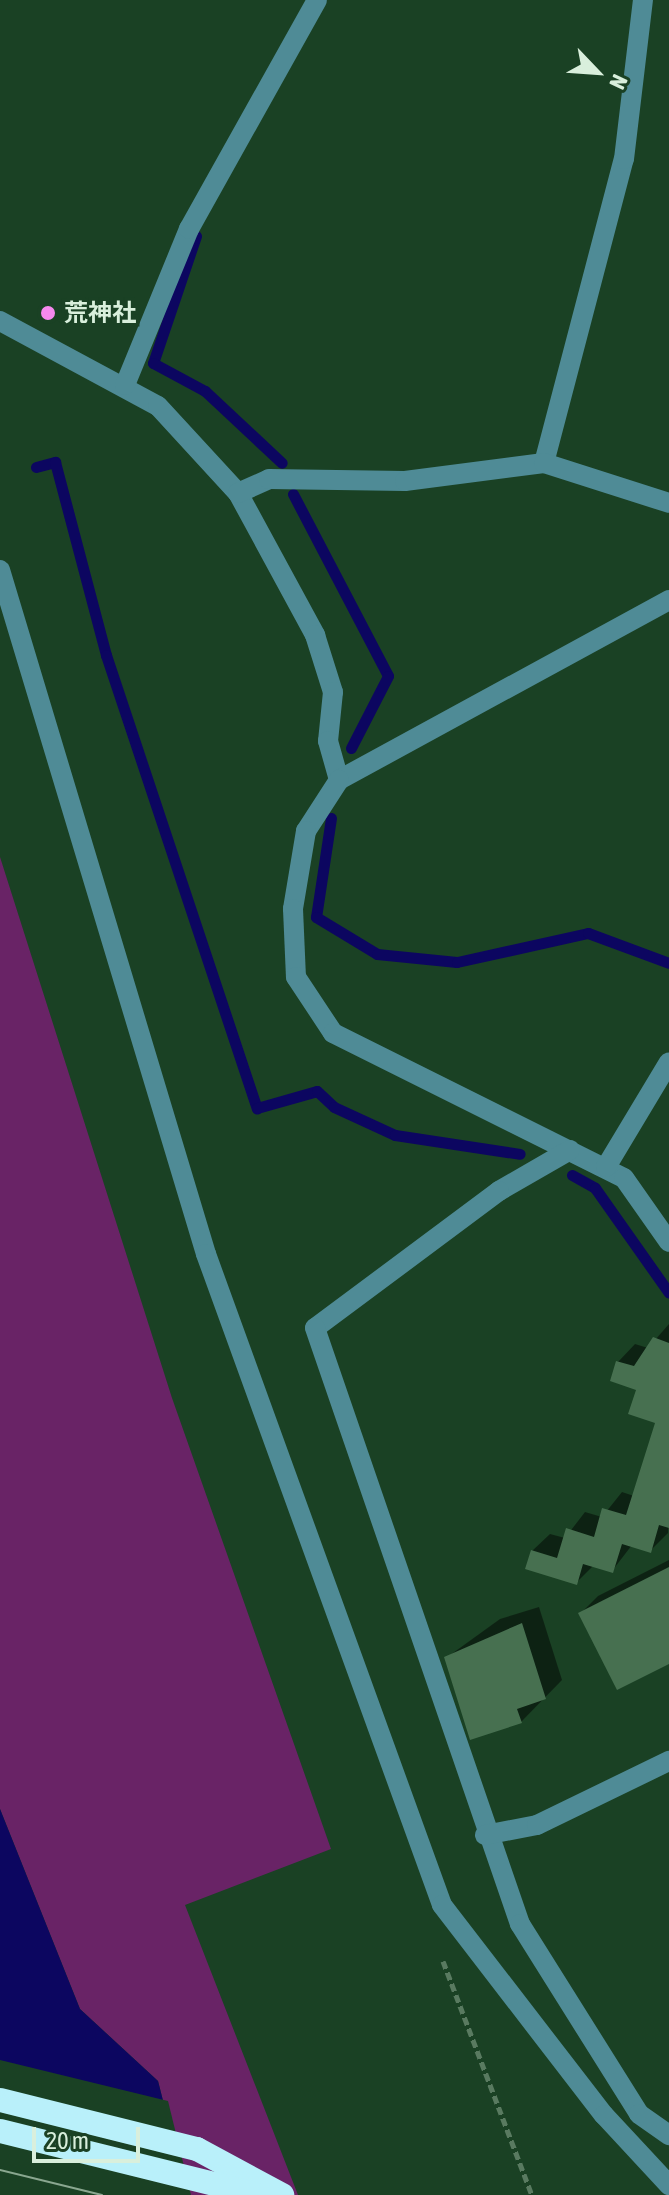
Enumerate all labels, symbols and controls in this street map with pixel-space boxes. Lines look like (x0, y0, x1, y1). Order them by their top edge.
north arrow (557, 32, 637, 112)
text: N (604, 71, 633, 94)
place label: 荒神社 (64, 299, 136, 327)
marker: 荒神社 (39, 304, 57, 322)
scale bar (36, 2111, 144, 2161)
text: 20 m (46, 2127, 89, 2154)

